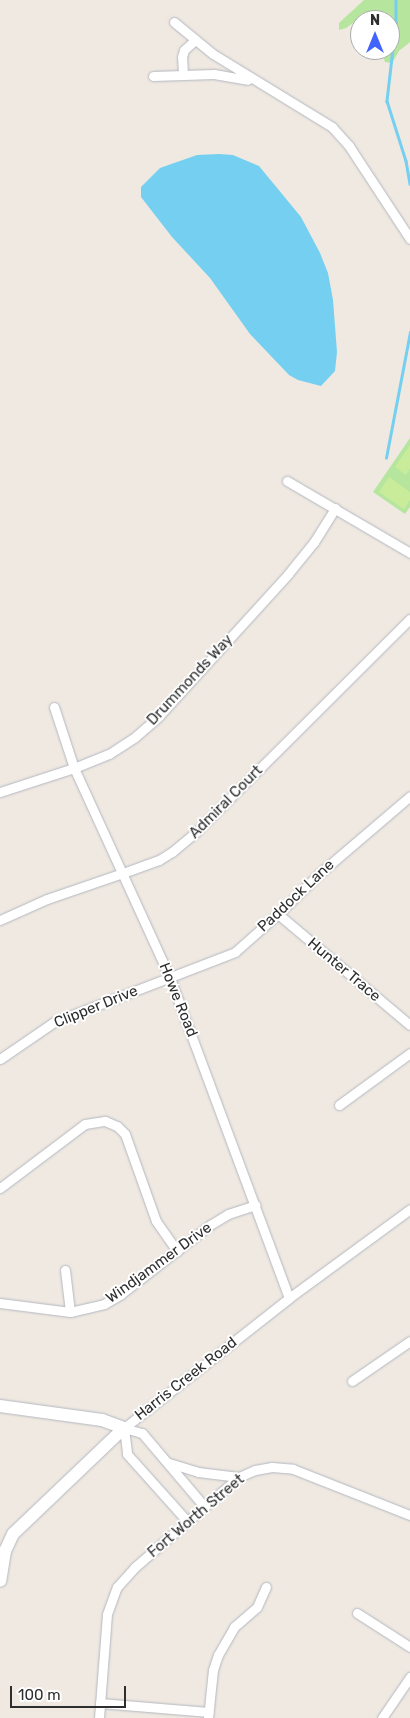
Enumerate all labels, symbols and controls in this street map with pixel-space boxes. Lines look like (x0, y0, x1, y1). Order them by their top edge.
north arrow (350, 10, 400, 60)
text: N (370, 12, 380, 29)
street label: Drummonds Way (143, 631, 237, 729)
street label: Admiral Court (186, 762, 266, 842)
street label: Paddock Lane (254, 856, 338, 936)
street label: Hunter Trace (304, 934, 384, 1006)
street label: Howe Road (155, 960, 201, 1040)
street label: Clipper Drive (51, 982, 141, 1032)
street label: Windjammer Drive (103, 1219, 215, 1307)
street label: Harris Creek Road (131, 1334, 241, 1424)
street label: Fort Worth Street (144, 1470, 248, 1562)
scale bar (12, 1676, 129, 1708)
text: 100 m (18, 1686, 60, 1704)

